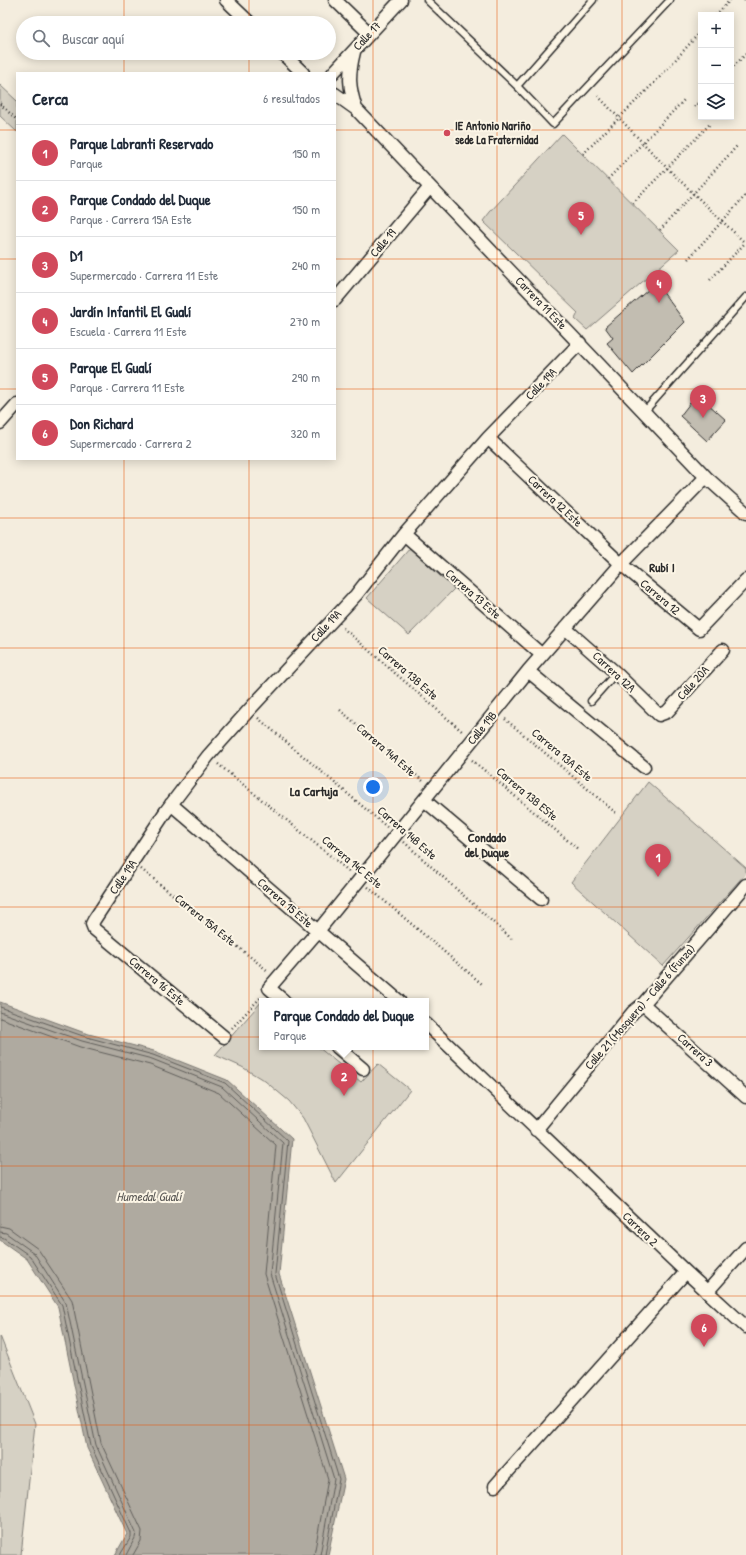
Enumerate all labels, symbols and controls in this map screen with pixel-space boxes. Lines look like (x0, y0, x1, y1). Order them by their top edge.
map controls (698, 12, 734, 120)
button: + (698, 12, 734, 48)
search box (16, 16, 336, 60)
street label: Calle 17 (349, 17, 385, 54)
icon: search (30, 27, 52, 49)
text: Buscar aquí (62, 28, 125, 49)
button: − (698, 48, 734, 84)
button: layers (698, 84, 734, 120)
text: Cerca (32, 87, 68, 110)
text: 6 resultados (263, 89, 320, 107)
place label: IE Antonio Nariño sede La Fraternidad (455, 117, 538, 148)
marker: IE Antonio Nariño sede La Fraternidad (442, 128, 452, 138)
text: Parque Labranti Reservado (70, 133, 213, 154)
text: 1 (43, 144, 47, 162)
text: 150 m (292, 144, 320, 162)
text: Parque (70, 154, 103, 172)
text: Parque Condado del Duque (70, 189, 211, 210)
text: 2 (42, 200, 48, 218)
text: 150 m (292, 200, 320, 218)
pin: 5 (568, 202, 594, 235)
text: Parque · Carrera 15A Este (70, 210, 192, 228)
street label: Calle 19 (366, 224, 400, 261)
text: D1 (70, 245, 83, 266)
text: 3 (42, 256, 48, 274)
text: 240 m (291, 256, 320, 274)
text: Supermercado · Carrera 11 Este (70, 266, 218, 284)
pin: 4 (646, 270, 672, 303)
street label: Carrera 11 Este (512, 272, 571, 333)
text: Jardín Infantil El Gualí (70, 301, 191, 322)
text: 4 (43, 312, 47, 330)
text: 270 m (290, 312, 320, 330)
text: Escuela · Carrera 11 Este (70, 322, 187, 340)
text: Parque El Gualí (70, 357, 152, 378)
street label: Calle 19A (521, 364, 560, 403)
text: 5 (42, 368, 48, 386)
text: 290 m (291, 368, 320, 386)
text: Parque · Carrera 11 Este (70, 378, 185, 396)
pin: 3 (690, 385, 716, 418)
text: Don Richard (70, 413, 133, 434)
text: 6 (42, 424, 48, 442)
text: 320 m (290, 424, 320, 442)
text: Supermercado · Carrera 2 (70, 434, 192, 452)
street label: Carrera 12 Este (524, 471, 587, 531)
district label: Rubí I (649, 558, 675, 576)
street label: Carrera 13 Este (442, 565, 505, 623)
street label: Carrera 12 (637, 575, 684, 619)
street label: Calle 19A (306, 606, 345, 646)
street label: Carrera 13B Este (375, 642, 442, 704)
street label: Carrera 12A (589, 647, 640, 696)
street label: Calle 20A (673, 662, 713, 704)
street label: Calle 19B (463, 707, 500, 748)
street label: Carrera 14A Este (353, 719, 420, 780)
street label: Carrera 13A Este (528, 724, 597, 785)
street label: Carrera 13B ESte (493, 763, 562, 825)
your location (363, 777, 383, 797)
district label: La Cartuja (290, 782, 339, 800)
street label: Carrera 14B Este (374, 802, 441, 863)
district label: Condado del Duque (465, 828, 510, 862)
street label: Carrera 14C Este (318, 831, 386, 892)
pin: 1 (645, 844, 671, 877)
street label: Calle 19A (105, 856, 141, 897)
street label: Carrera 15 Este (254, 874, 317, 932)
street label: Carrera 15A Este (171, 890, 240, 950)
street label: Calle 21 (Mosquera) - Calle 6 (Funza) (580, 940, 699, 1073)
street label: Carrera 16 Este (126, 952, 189, 1009)
popup (259, 998, 429, 1050)
text: Parque Condado del Duque (274, 1005, 414, 1026)
text: Parque (274, 1026, 306, 1044)
street label: Carrera 3 (674, 1029, 717, 1070)
pin: 2 (331, 1063, 357, 1096)
water label: Humedal Gualí (117, 1187, 183, 1205)
street label: Carrera 2 (619, 1208, 662, 1250)
pin: 6 (691, 1314, 717, 1347)

